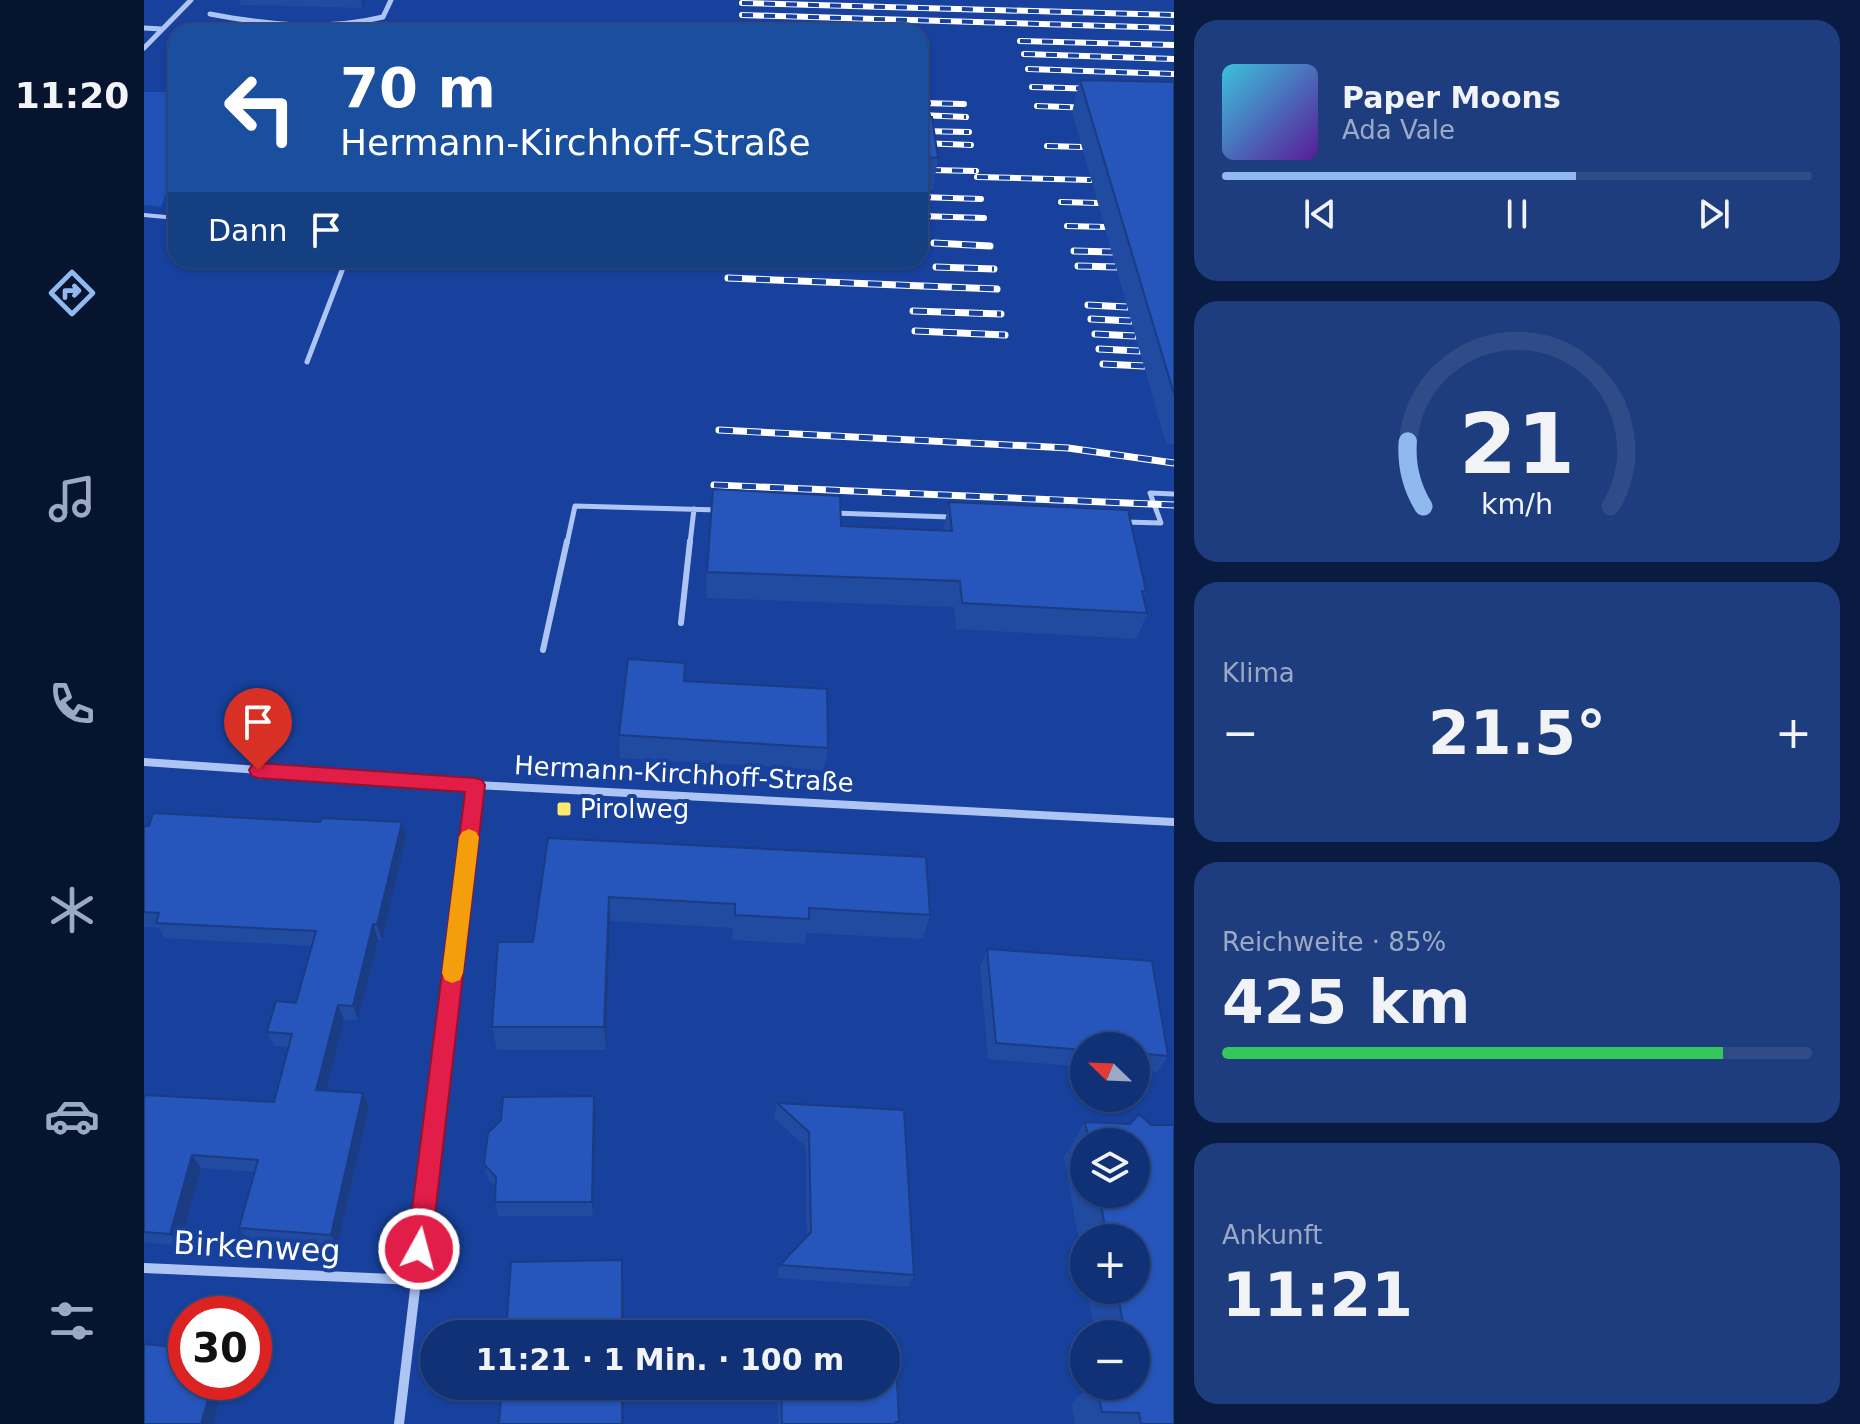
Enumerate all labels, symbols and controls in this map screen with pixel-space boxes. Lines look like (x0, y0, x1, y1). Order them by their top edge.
text: 70 m (340, 55, 496, 120)
icon: left (208, 56, 312, 160)
text: 11:20 (15, 75, 129, 116)
text: Paper Moons (1342, 80, 1561, 115)
text: Ada Vale (1342, 115, 1455, 145)
text: Hermann-Kirchhoff-Straße (340, 122, 811, 163)
icon: previous (1298, 192, 1342, 236)
icon: pause (1495, 192, 1539, 236)
icon: next (1692, 192, 1736, 236)
icon: arrive (304, 208, 348, 252)
text: Dann (208, 213, 288, 248)
icon: directions (44, 265, 100, 321)
text: 21 (1459, 396, 1575, 493)
icon: music (44, 471, 100, 527)
text: km/h (1481, 487, 1553, 521)
text: Klima (1222, 658, 1295, 688)
icon: phone (44, 676, 100, 732)
pin (224, 688, 292, 770)
text: 21.5° (1428, 698, 1606, 768)
icon: arrive (236, 700, 280, 744)
text: − (1222, 707, 1259, 758)
text: + (1775, 707, 1812, 758)
street label: Hermann-Kirchhoff-Straße (513, 750, 855, 798)
place label: Pirolweg (580, 794, 689, 824)
marker: Pirolweg (555, 800, 573, 818)
icon: climate (44, 882, 100, 938)
text: Reichweite · 85% (1222, 927, 1446, 957)
text: 425 km (1222, 967, 1471, 1037)
north arrow (1070, 1032, 1150, 1112)
map controls (1070, 1032, 1150, 1400)
icon: car (44, 1088, 100, 1144)
button: layers (1070, 1128, 1150, 1208)
position arrow (377, 1207, 461, 1291)
text: Ankunft (1222, 1220, 1322, 1250)
street label: Birkenweg (172, 1224, 342, 1270)
button: + (1070, 1224, 1150, 1304)
text: 11:21 (1222, 1260, 1413, 1330)
icon: filters (44, 1293, 100, 1349)
speed limit sign: 30 (168, 1296, 272, 1400)
button: − (1070, 1320, 1150, 1400)
text: 11:21 · 1 Min. · 100 m (476, 1342, 844, 1377)

